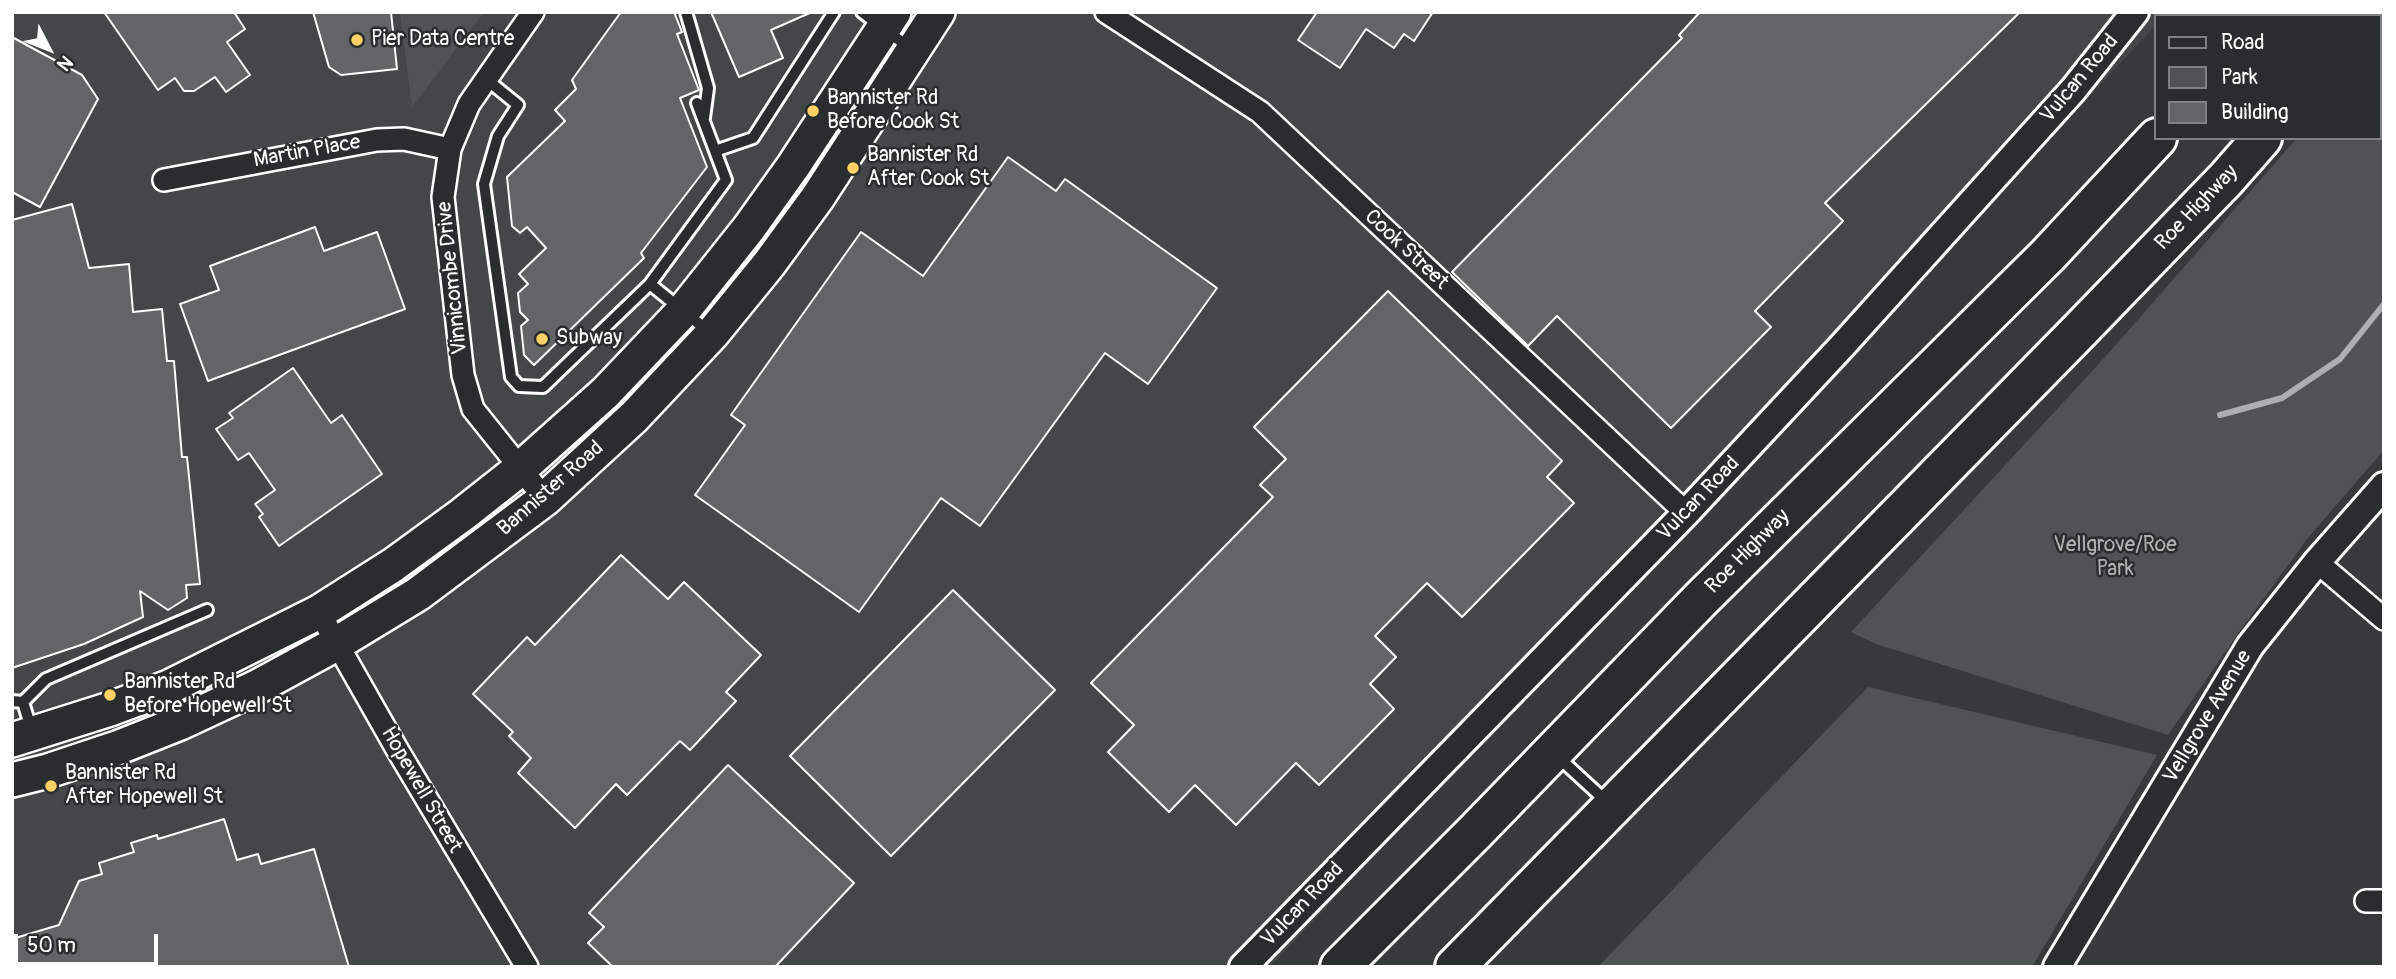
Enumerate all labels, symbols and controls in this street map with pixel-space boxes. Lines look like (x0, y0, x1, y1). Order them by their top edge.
north arrow (14, 14, 84, 84)
legend (2154, 14, 2382, 140)
place label: Pier Data Centre (371, 27, 514, 53)
text: Road (2221, 29, 2265, 56)
street label: Vulcan Road (2036, 30, 2124, 128)
marker: Pier Data Centre (349, 32, 365, 48)
text: N (51, 50, 78, 76)
text: Park (2221, 64, 2258, 91)
place label: Bannister Rd Before Cook St (827, 86, 959, 136)
text: Building (2221, 99, 2288, 126)
marker: Bannister Rd Before Cook St (805, 103, 821, 119)
street label: Martin Place (252, 130, 362, 174)
place label: Bannister Rd After Cook St (867, 143, 990, 193)
marker: Bannister Rd After Cook St (845, 160, 861, 176)
street label: Roe Highway (2150, 160, 2244, 256)
street label: Vinnicombe Drive (432, 200, 474, 356)
street label: Cook Street (1359, 205, 1453, 295)
place label: Subway (556, 326, 622, 352)
marker: Subway (534, 331, 550, 347)
street label: Bannister Road (493, 436, 609, 542)
street label: Vulcan Road (1652, 451, 1746, 547)
street label: Roe Highway (1701, 505, 1795, 599)
park label: Vellgrove/Roe Park (2054, 533, 2176, 583)
street label: Vellgrove Avenue (2158, 646, 2258, 788)
place label: Bannister Rd Before Hopewell St (124, 670, 292, 720)
marker: Bannister Rd Before Hopewell St (102, 687, 118, 703)
street label: Hopewell Street (375, 723, 467, 857)
place label: Bannister Rd After Hopewell St (65, 761, 223, 811)
marker: Bannister Rd After Hopewell St (43, 778, 59, 794)
street label: Vulcan Road (1256, 857, 1350, 953)
scale bar (18, 920, 161, 964)
text: 50 m (27, 932, 76, 959)

